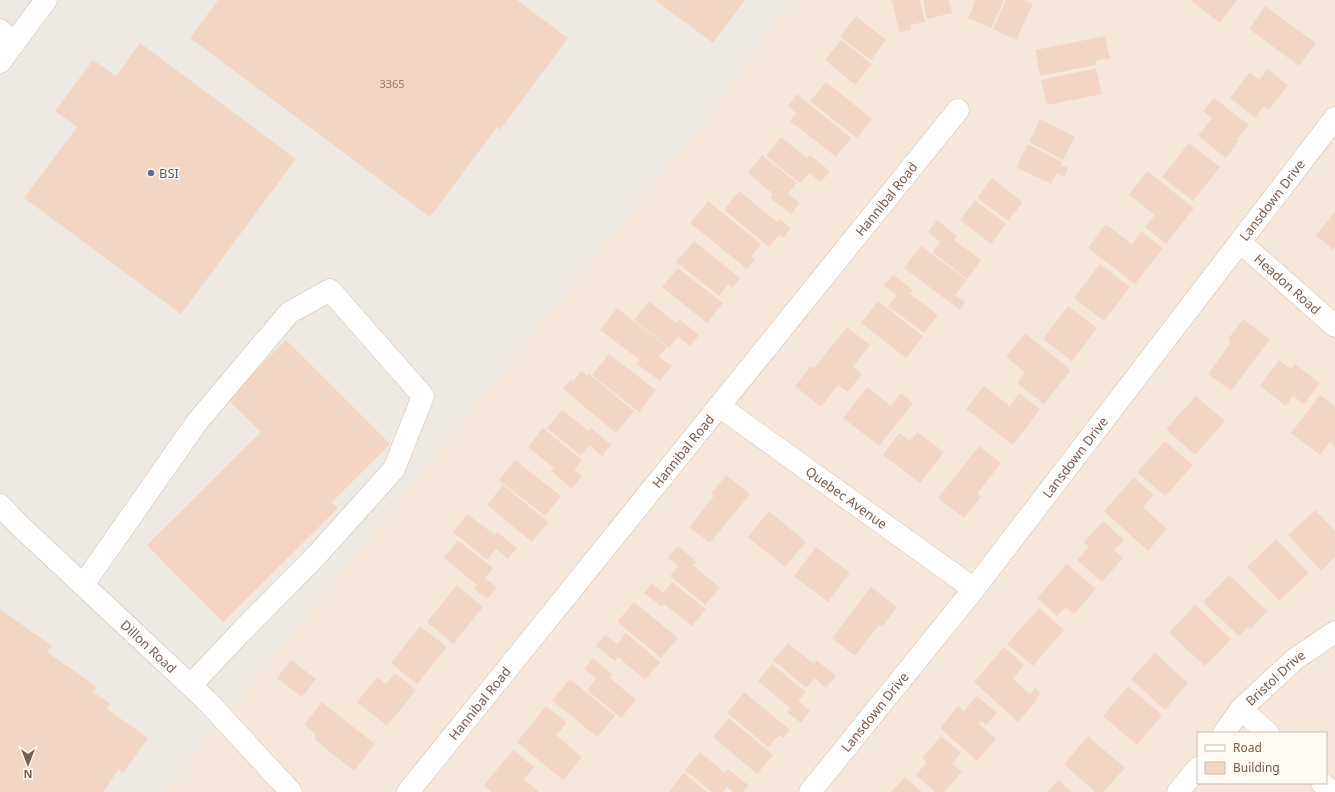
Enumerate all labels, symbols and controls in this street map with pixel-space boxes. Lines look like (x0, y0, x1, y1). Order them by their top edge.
house number: 3365 (379, 76, 405, 91)
street label: Lansdown Drive (1235, 156, 1309, 244)
street label: Hannibal Road (851, 158, 922, 239)
place label: BSI (159, 164, 179, 182)
marker: BSI (146, 168, 156, 178)
street label: Headon Road (1250, 250, 1324, 318)
street label: Hannibal Road (648, 410, 718, 492)
street label: Lansdown Drive (1038, 413, 1112, 502)
street label: Quebec Avenue (802, 462, 891, 533)
street label: Dillon Road (117, 616, 180, 677)
street label: Bristol Drive (1242, 646, 1309, 709)
street label: Hannibal Road (444, 663, 515, 744)
street label: Lansdown Drive (837, 668, 912, 756)
legend (1197, 732, 1327, 784)
text: Road (1233, 739, 1262, 756)
north arrow (8, 744, 48, 784)
text: Building (1233, 759, 1280, 776)
text: N (24, 767, 32, 782)

